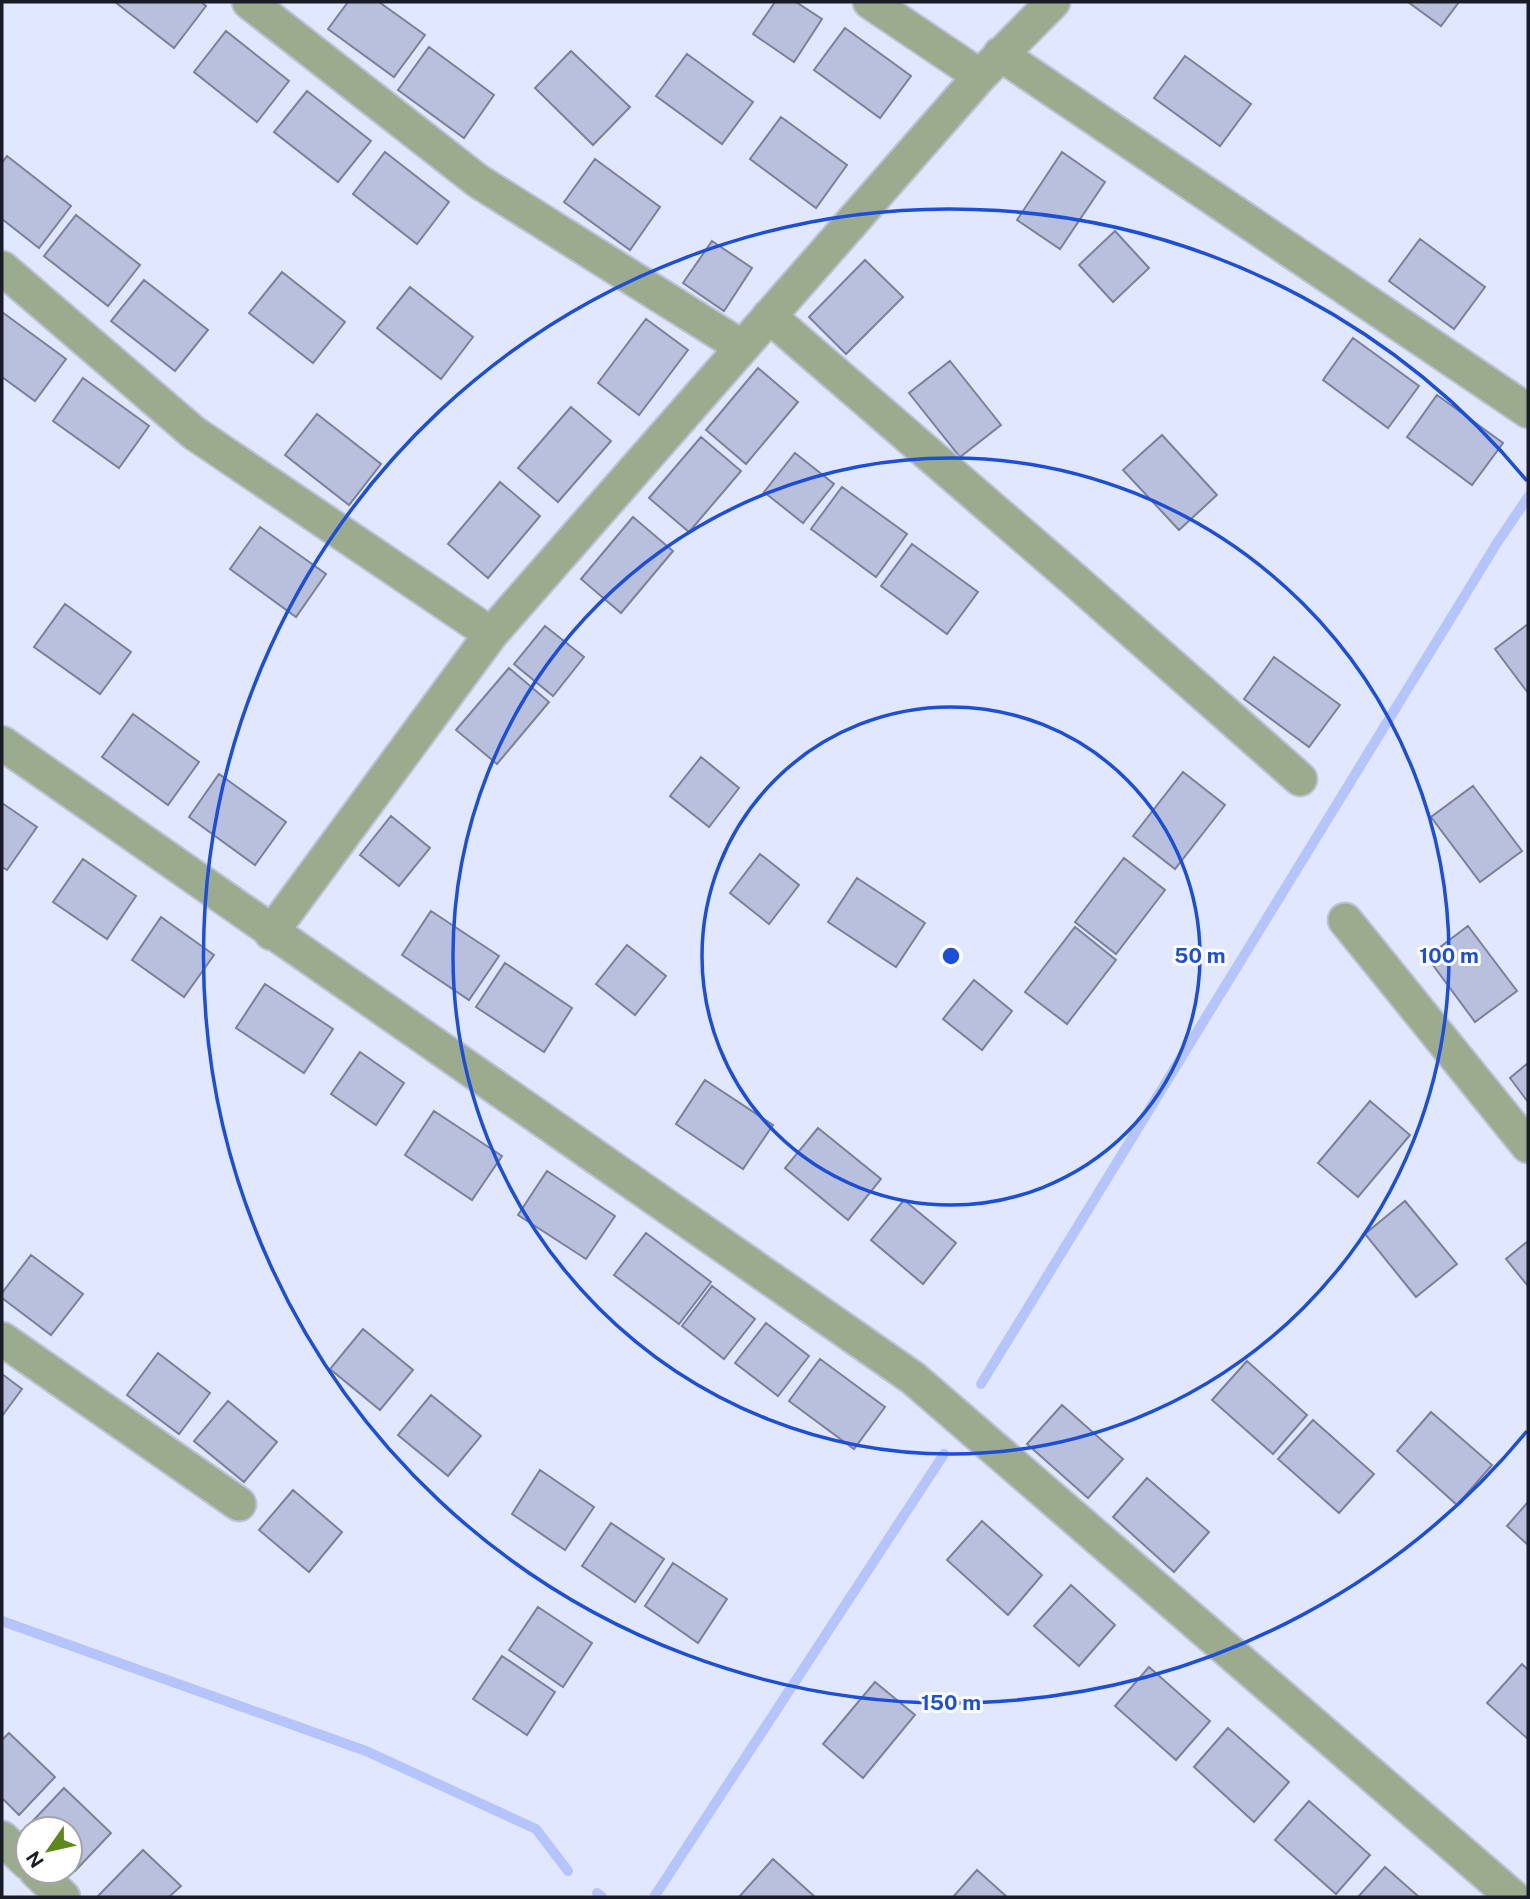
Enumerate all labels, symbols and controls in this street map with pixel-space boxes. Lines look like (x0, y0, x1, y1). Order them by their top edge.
text: 50 m (1174, 943, 1226, 968)
text: 100 m (1419, 943, 1479, 968)
centre of rings (939, 944, 963, 968)
text: 150 m (921, 1690, 981, 1715)
north arrow (14, 1815, 84, 1885)
text: N (22, 1847, 48, 1872)

